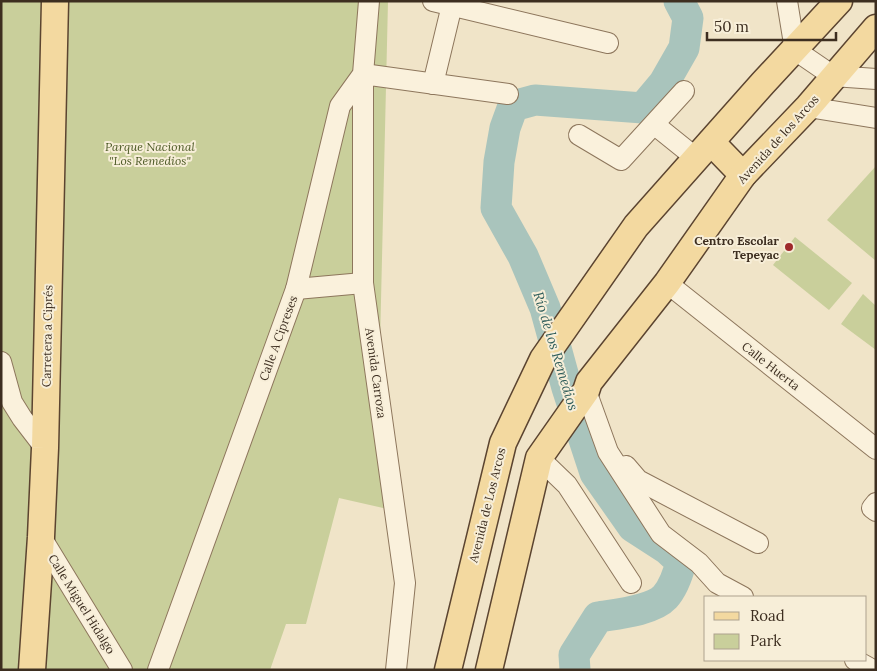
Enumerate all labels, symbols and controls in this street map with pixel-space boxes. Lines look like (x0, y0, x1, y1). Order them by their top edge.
scale bar (707, 10, 836, 42)
text: 50 m (714, 17, 749, 36)
street label: Avenida de los Arcos (734, 91, 822, 187)
park label: Parque Nacional "Los Remedios" (105, 139, 196, 168)
place label: Centro Escolar Tepeyac (694, 233, 780, 262)
marker: Centro Escolar Tepeyac (783, 241, 795, 253)
street label: Carretera a Ciprés (39, 284, 55, 387)
water label: Río de los Remedios (529, 289, 583, 413)
street label: Calle A Cipreses (256, 293, 301, 383)
street label: Avenida Carroza (362, 326, 390, 419)
street label: Calle Huerta (739, 339, 803, 393)
street label: Avenida de Los Arcos (465, 446, 509, 565)
street label: Calle Miguel Hidalgo (45, 551, 119, 657)
legend (704, 596, 867, 661)
text: Road (750, 606, 785, 625)
text: Park (750, 631, 781, 650)

